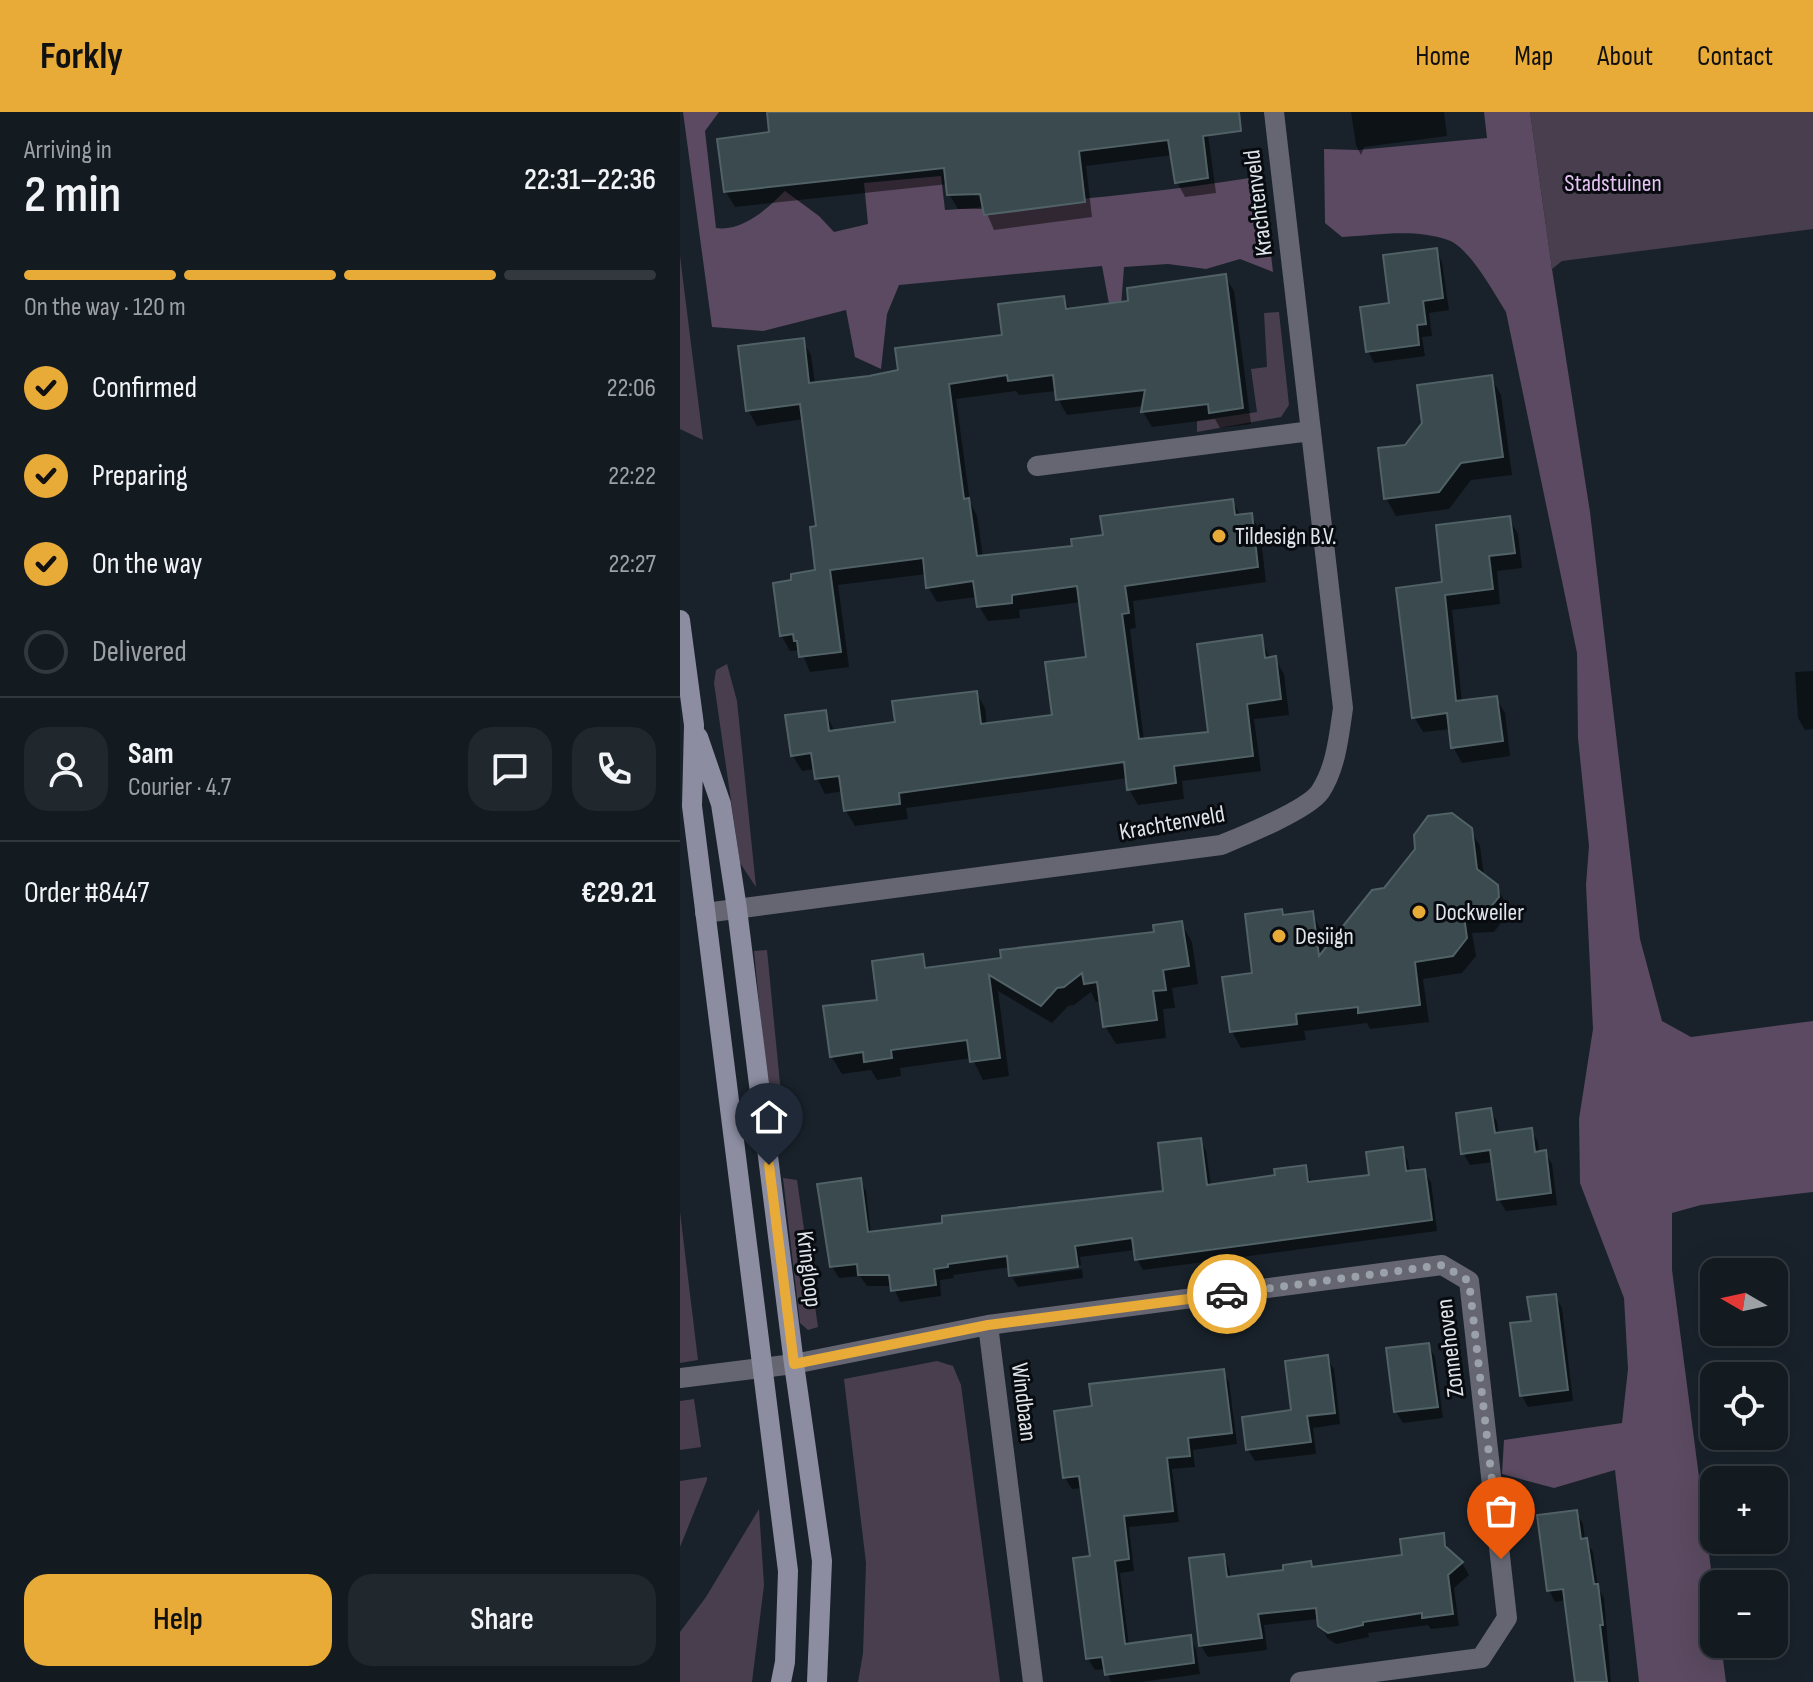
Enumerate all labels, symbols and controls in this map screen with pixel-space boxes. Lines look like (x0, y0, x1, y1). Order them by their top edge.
text: Forkly (40, 34, 123, 79)
text: Home (1415, 40, 1470, 73)
text: Map (1514, 40, 1553, 73)
text: About (1597, 40, 1653, 73)
text: Contact (1697, 40, 1773, 73)
text: Arriving in (24, 135, 112, 166)
street label: Krachtenveld (1237, 148, 1279, 258)
text: 22:31–22:36 (524, 162, 656, 198)
text: 2 min (24, 164, 121, 227)
park label: Stadstuinen (1564, 169, 1662, 198)
text: On the way · 120 m (24, 292, 186, 323)
icon: check (24, 366, 68, 410)
text: Confirmed (92, 370, 197, 406)
text: 22:06 (607, 373, 656, 404)
icon: check (24, 454, 68, 498)
text: Preparing (92, 458, 188, 494)
text: 22:22 (608, 461, 656, 492)
place label: Tildesign B.V. (1235, 522, 1337, 551)
marker: Tildesign B.V. (1210, 527, 1228, 545)
icon: check (24, 542, 68, 586)
text: On the way (92, 546, 202, 582)
text: 22:27 (608, 549, 656, 580)
text: Delivered (92, 634, 187, 670)
button: person (24, 727, 108, 811)
button: chat (468, 727, 552, 811)
button: phone (572, 727, 656, 811)
text: Sam (128, 736, 174, 772)
text: Courier · 4.7 (128, 772, 231, 803)
street label: Krachtenveld (1117, 799, 1227, 847)
text: Order #8447 (24, 875, 149, 911)
text: €29.21 (581, 875, 656, 911)
place label: Dockweiler (1435, 898, 1524, 927)
marker: Dockweiler (1410, 903, 1428, 921)
place label: Desiign (1295, 922, 1354, 951)
marker: Desiign (1270, 927, 1288, 945)
pin (735, 1083, 803, 1165)
icon: home (747, 1095, 791, 1139)
street label: Kringloop (790, 1229, 828, 1309)
courier (1187, 1254, 1267, 1334)
north arrow (1700, 1258, 1788, 1346)
map controls (1700, 1258, 1788, 1658)
icon: car (1205, 1272, 1249, 1316)
street label: Zonnehoven (1430, 1297, 1470, 1399)
street label: Windbaan (1005, 1361, 1043, 1443)
button: locate (1700, 1362, 1788, 1450)
button: + (1700, 1466, 1788, 1554)
pin (1467, 1477, 1535, 1559)
icon: bag (1479, 1489, 1523, 1533)
button: − (1700, 1570, 1788, 1658)
button: Help (24, 1574, 332, 1666)
button: Share (348, 1574, 656, 1666)

